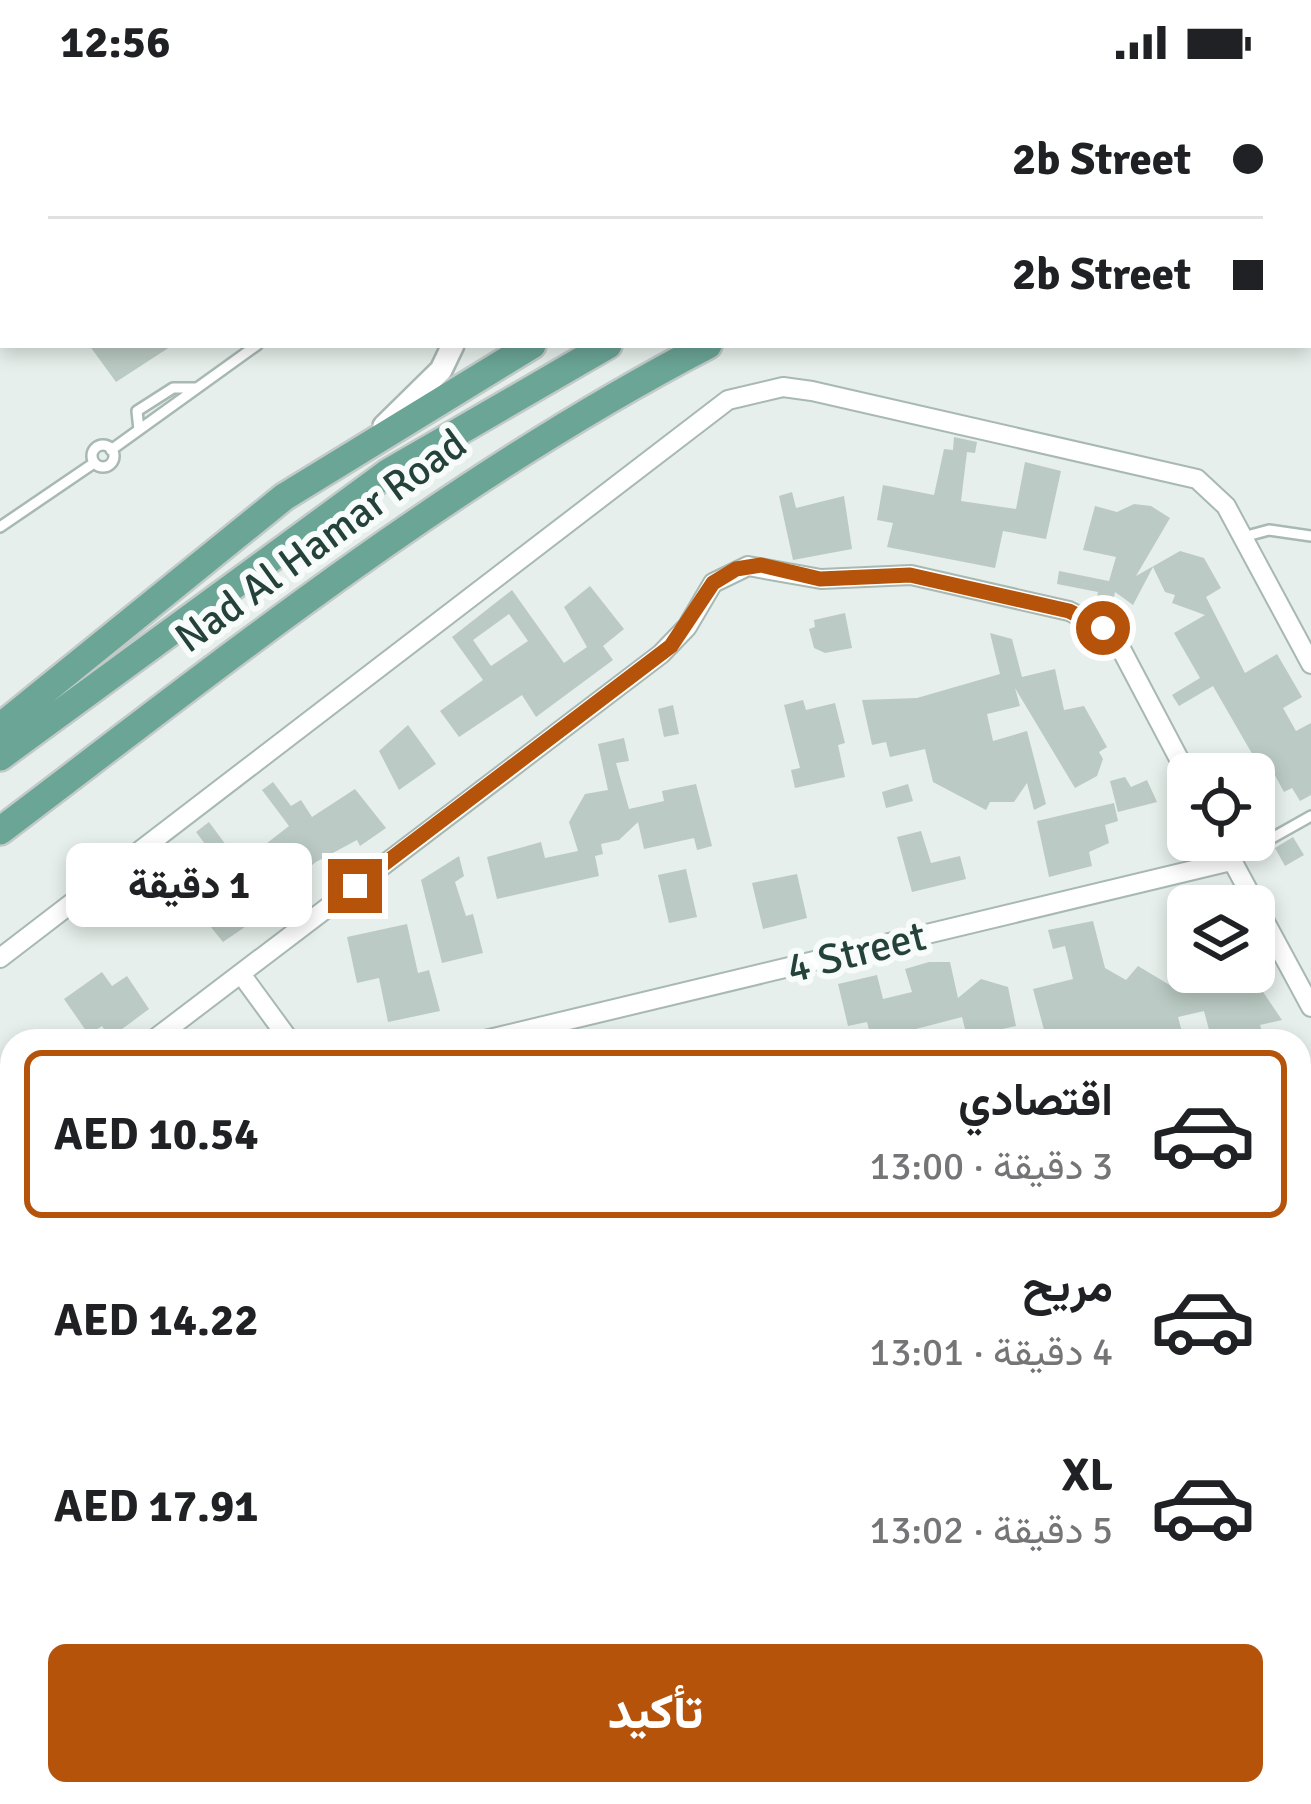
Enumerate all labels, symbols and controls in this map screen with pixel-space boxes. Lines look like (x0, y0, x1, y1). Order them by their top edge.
text: 12:56 (60, 15, 170, 70)
text: 2b Street (1012, 132, 1191, 187)
text: 2b Street (1012, 247, 1191, 302)
street label: Nad Al Hamar Road (166, 419, 476, 664)
route start (1076, 601, 1130, 655)
map controls (1167, 753, 1275, 993)
button: locate (1167, 753, 1275, 861)
callout: 1 دقيقة (67, 844, 313, 928)
route end (328, 859, 382, 913)
text: 1 دقيقة (128, 861, 250, 909)
button: layers (1167, 885, 1275, 993)
street label: 4 Street (782, 911, 931, 994)
text: اقتصادي (958, 1073, 1113, 1128)
icon: car (1149, 1080, 1257, 1188)
text: AED 10.54 (54, 1107, 259, 1162)
text: 3 دقيقة · 13:00 (869, 1142, 1113, 1190)
text: مريح (1022, 1259, 1113, 1314)
icon: car (1149, 1266, 1257, 1374)
text: AED 14.22 (54, 1293, 259, 1348)
text: 4 دقيقة · 13:01 (869, 1328, 1113, 1376)
text: XL (1062, 1448, 1113, 1503)
icon: car (1149, 1452, 1257, 1560)
text: AED 17.91 (54, 1479, 259, 1534)
text: 5 دقيقة · 13:02 (869, 1506, 1113, 1554)
button: تأكيد (48, 1644, 1263, 1782)

